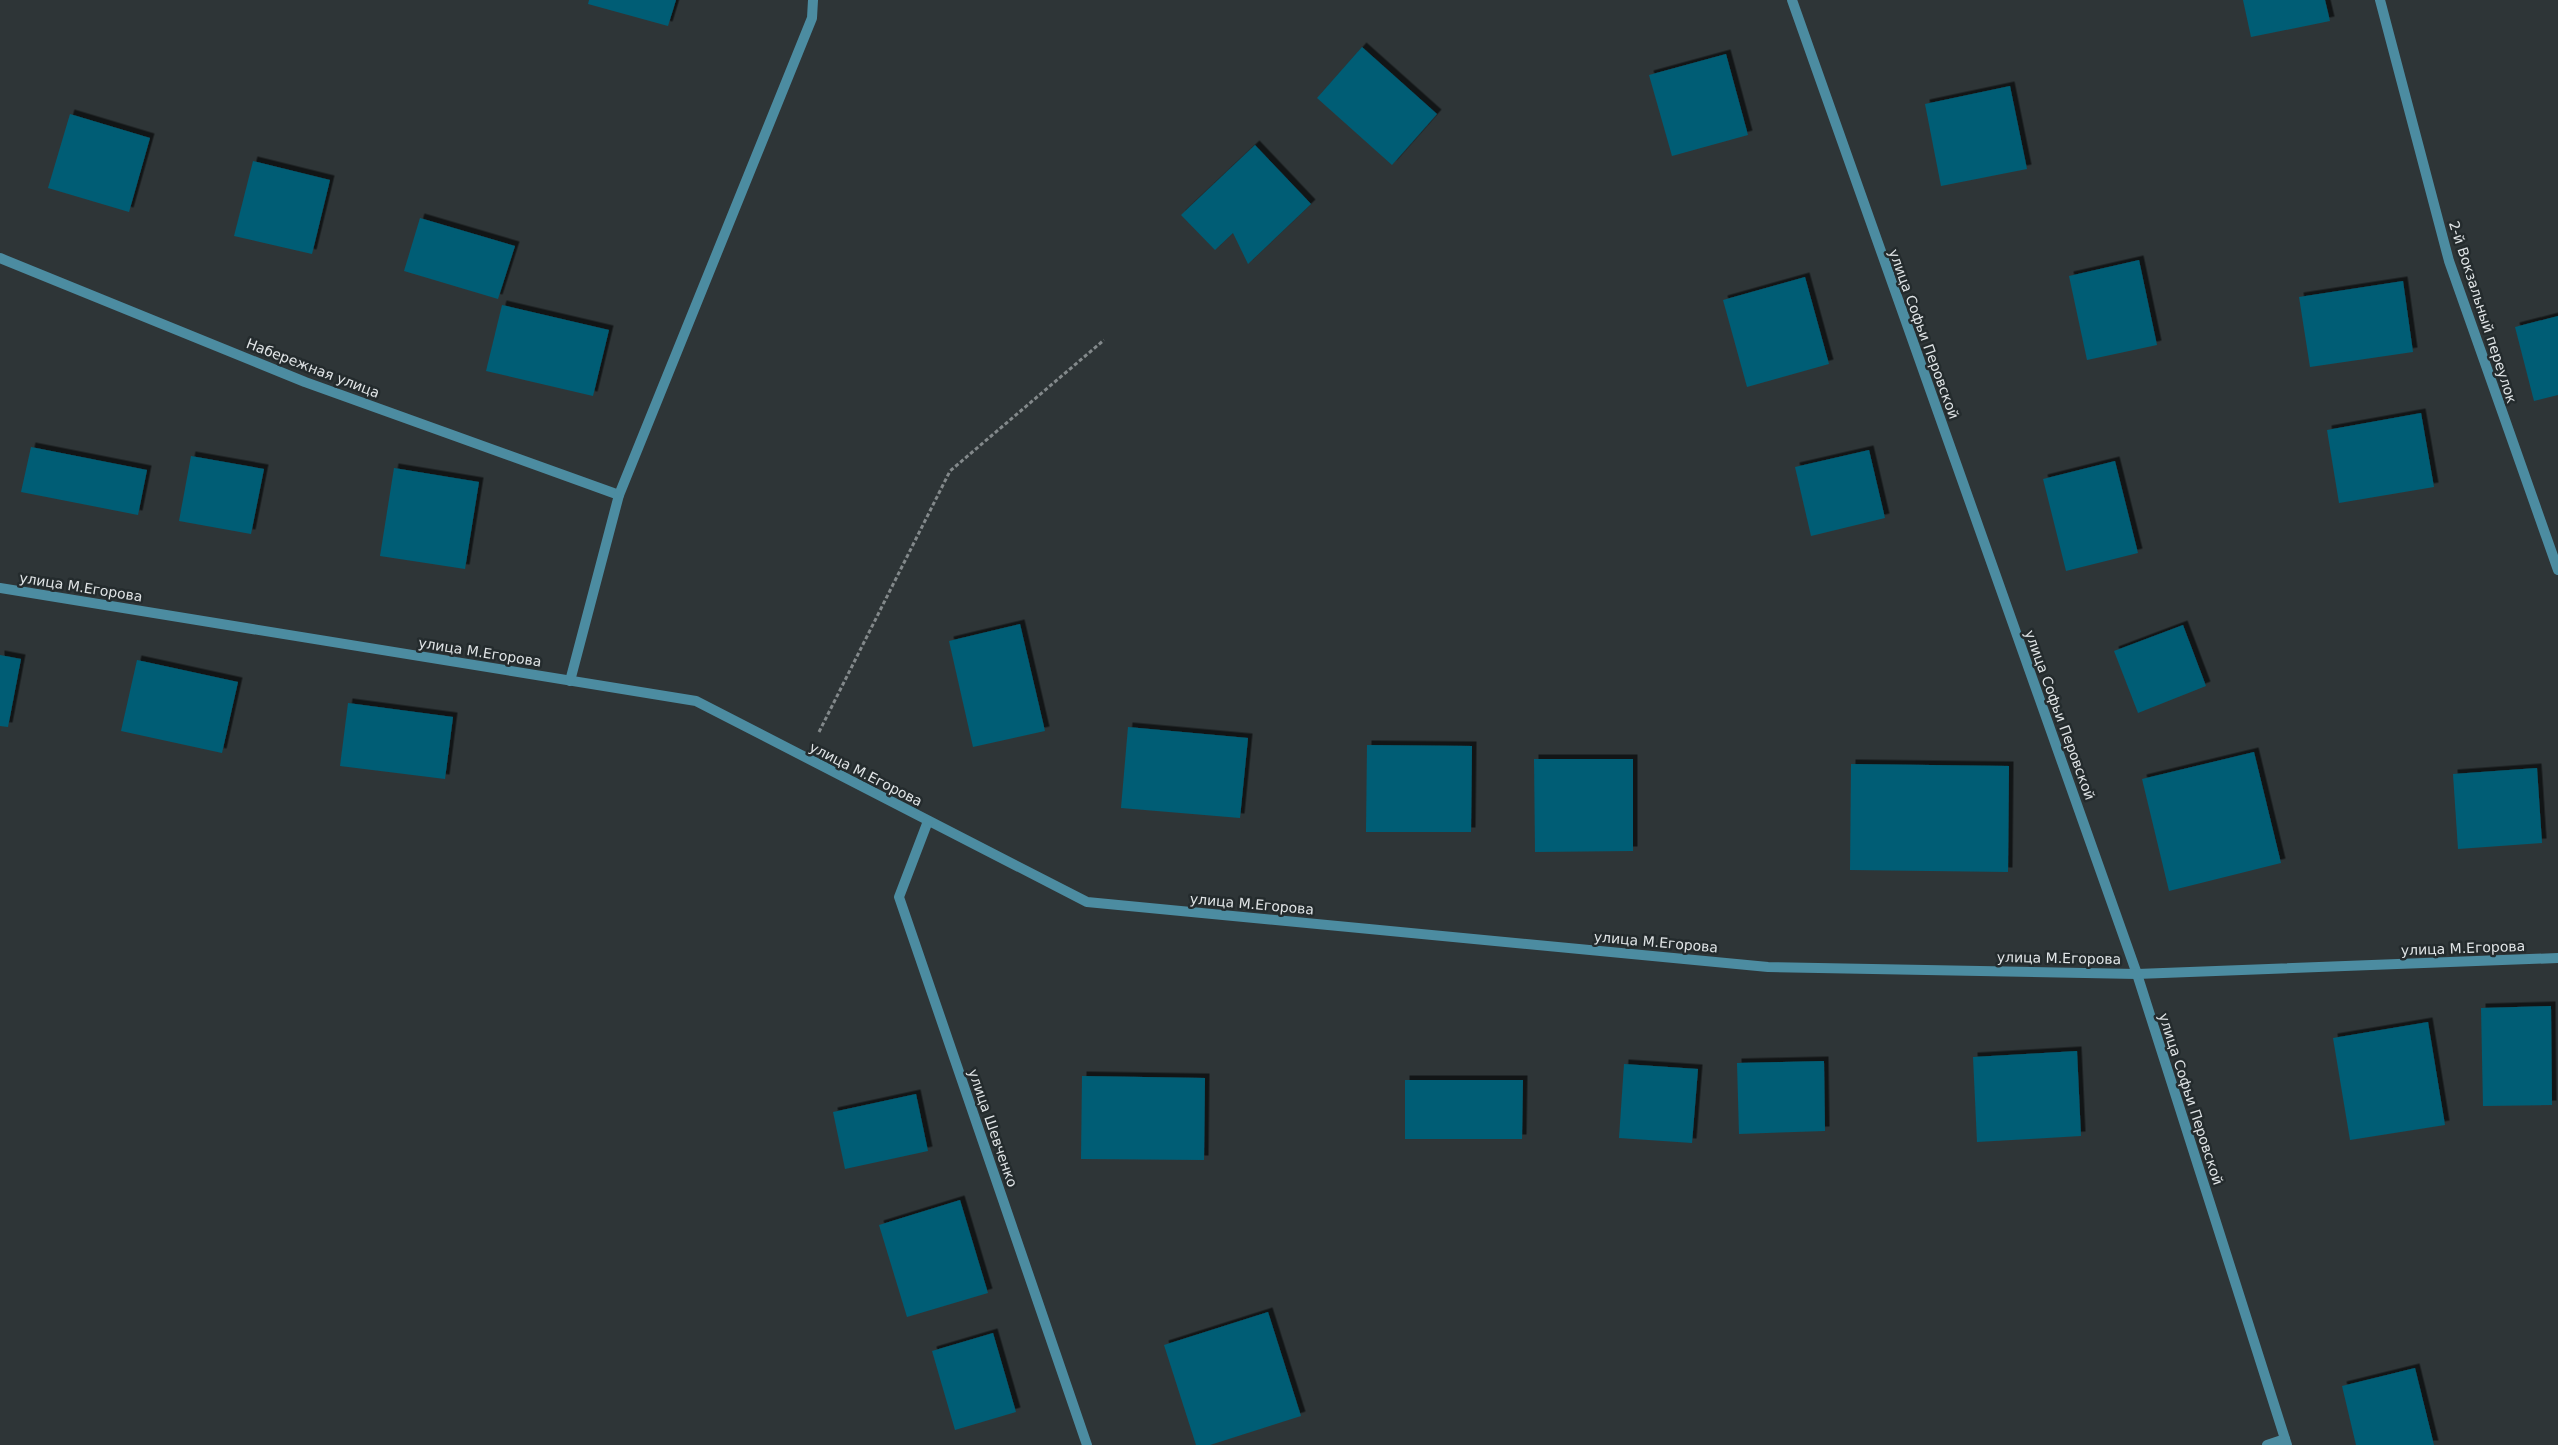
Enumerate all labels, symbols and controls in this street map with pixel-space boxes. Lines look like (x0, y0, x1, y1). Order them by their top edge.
street label: 2-й Вокзальный переулок (2446, 219, 2520, 405)
street label: улица Софьи Перовской (1886, 247, 1962, 421)
street label: Набережная улица (244, 335, 382, 401)
street label: улица М.Егорова (18, 569, 144, 605)
street label: улица Софьи Перовской (2022, 628, 2098, 802)
street label: улица М.Егорова (417, 634, 543, 670)
street label: улица М.Егорова (807, 739, 925, 809)
street label: улица М.Егорова (1189, 891, 1315, 917)
street label: улица М.Егорова (1593, 929, 1719, 955)
street label: улица М.Егорова (2401, 938, 2525, 958)
street label: улица М.Егорова (1997, 949, 2121, 967)
street label: улица Софьи Перовской (2156, 1011, 2226, 1187)
street label: улица Шевченко (965, 1067, 1021, 1189)

